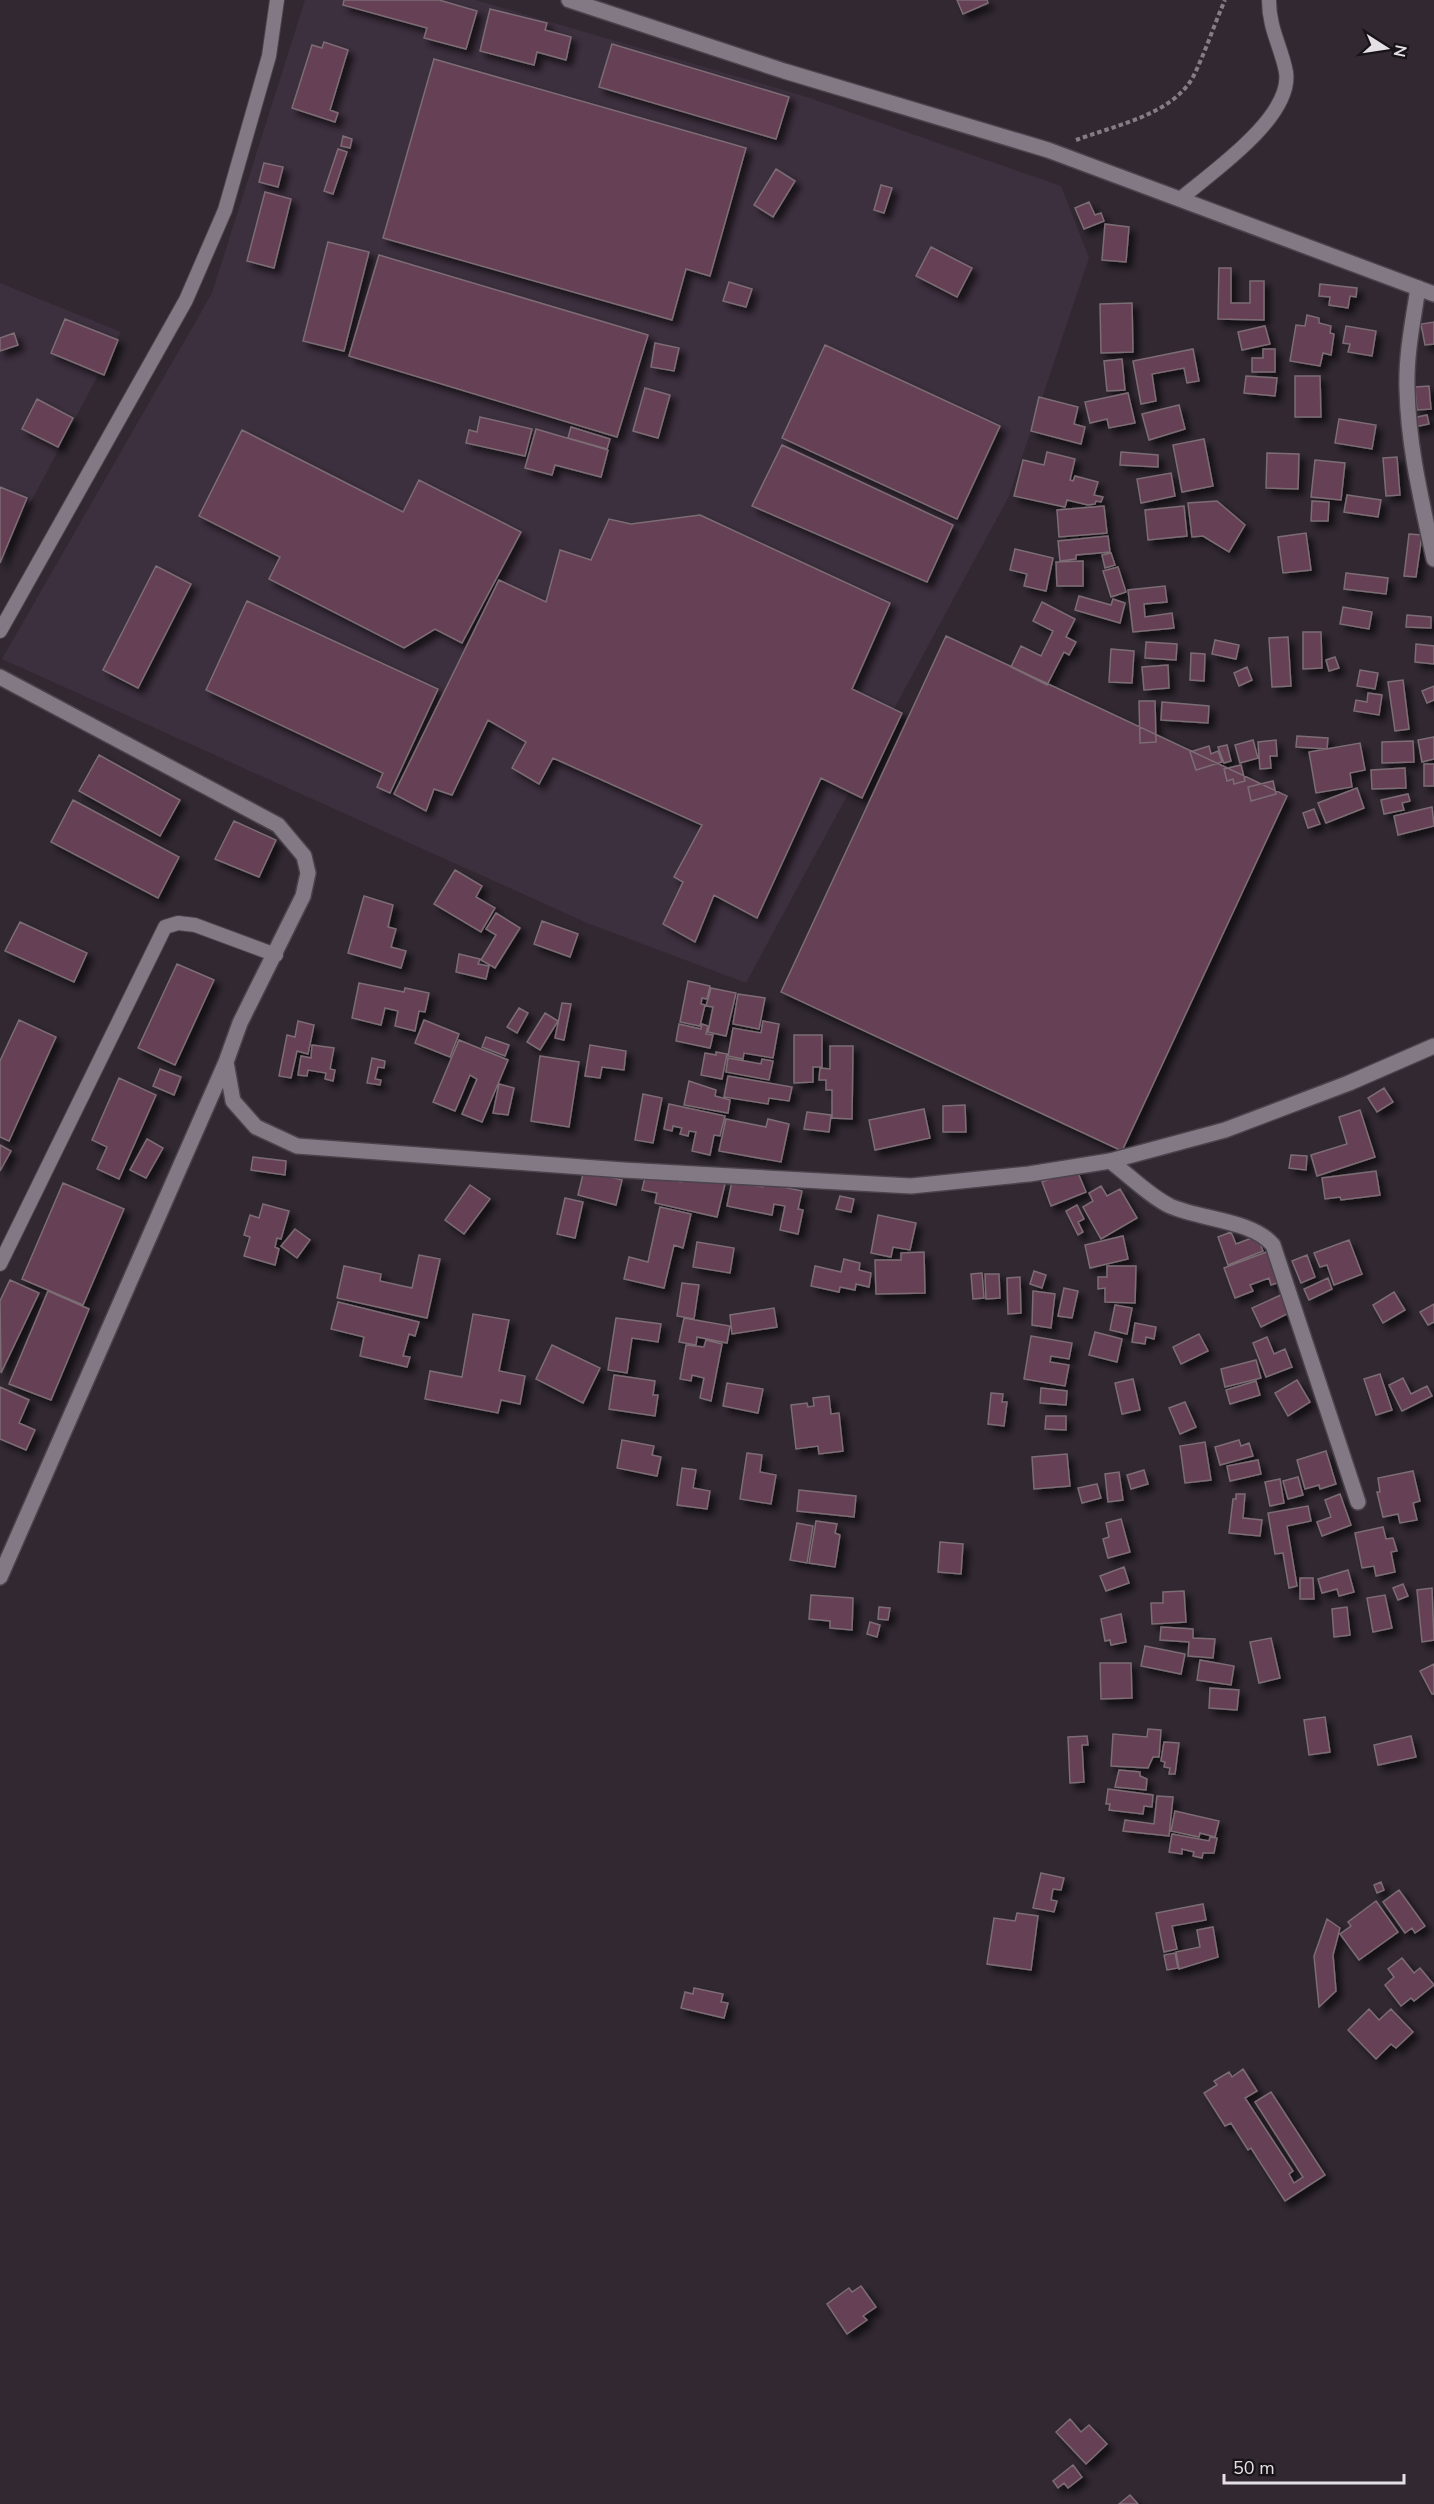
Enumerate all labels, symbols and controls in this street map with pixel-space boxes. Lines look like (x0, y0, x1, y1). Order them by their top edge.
north arrow (1356, 18, 1416, 78)
text: N (1388, 43, 1412, 59)
scale bar (1224, 2447, 1404, 2485)
text: 50 m (1233, 2456, 1275, 2480)

